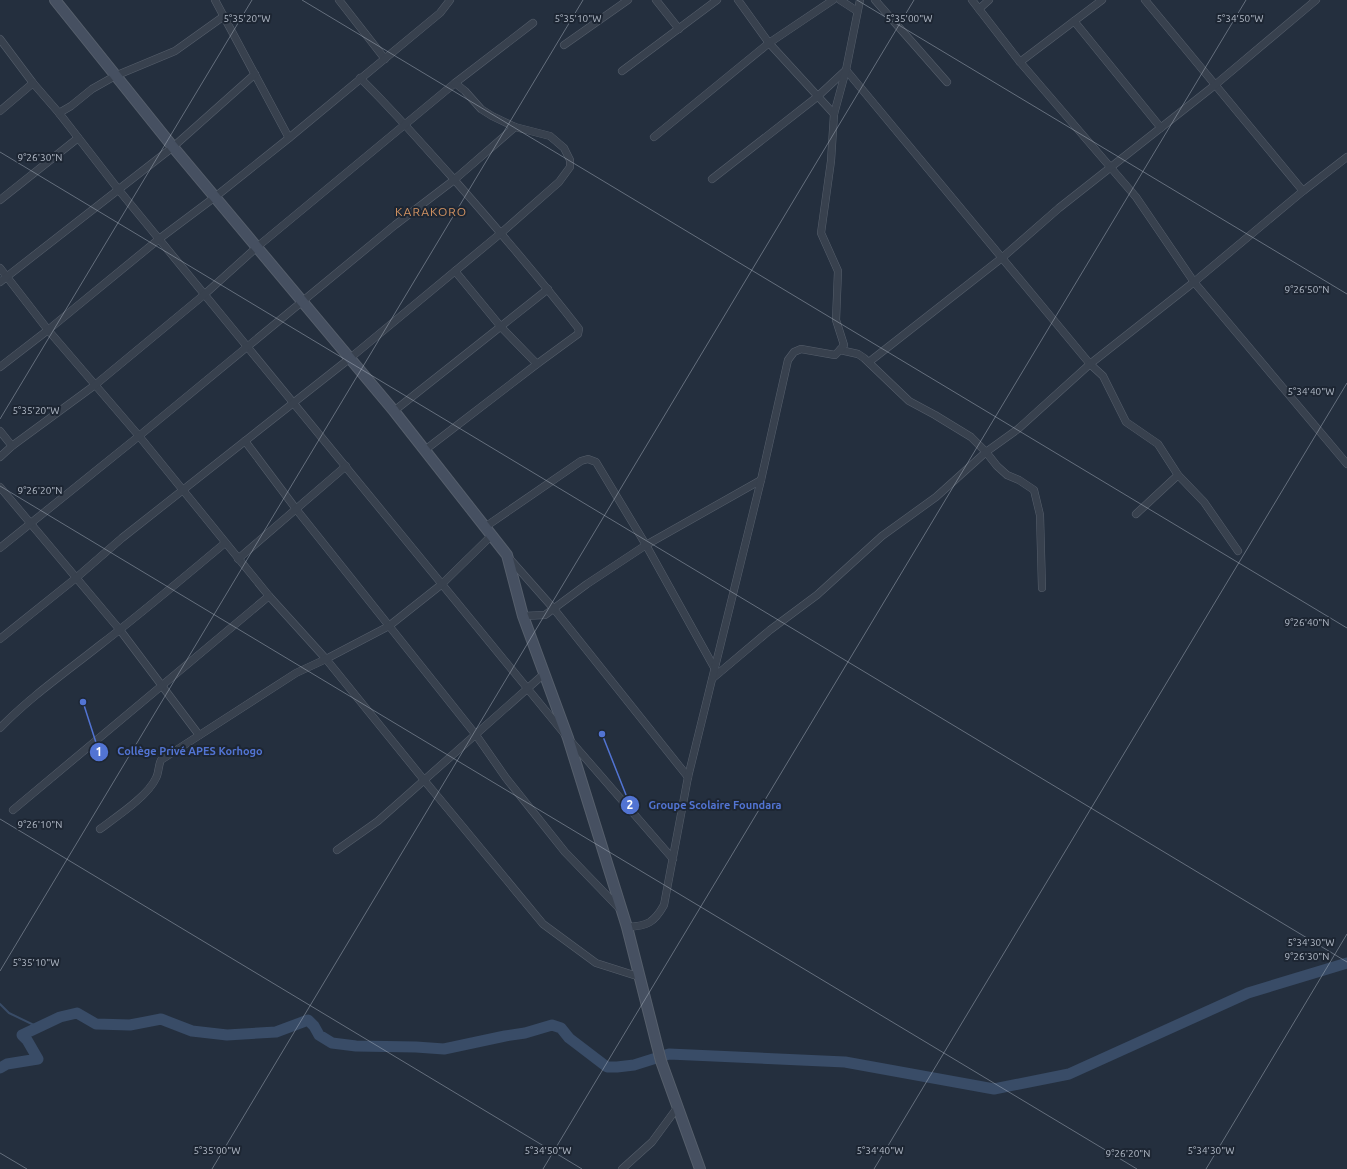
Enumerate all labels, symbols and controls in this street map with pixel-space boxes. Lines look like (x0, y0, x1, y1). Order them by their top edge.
text: 5°35'20"W (223, 13, 271, 24)
text: 5°35'10"W (554, 13, 602, 24)
text: 5°35'00"W (885, 13, 933, 24)
text: 5°34'50"W (1216, 13, 1264, 24)
text: 9°26'30"N (18, 152, 62, 163)
district label: KARAKORO (395, 205, 467, 218)
text: 9°26'50"N (1285, 284, 1329, 295)
text: 5°34'40"W (1287, 386, 1335, 397)
text: 5°35'20"W (12, 405, 60, 416)
text: 9°26'20"N (18, 485, 62, 496)
text: 9°26'40"N (1285, 617, 1329, 628)
callout: Collège Privé APES Korhogo (89, 740, 271, 763)
text: 1 (96, 745, 102, 758)
text: Collège Privé APES Korhogo (117, 745, 263, 757)
callout: Groupe Scolaire Foundara (620, 794, 790, 817)
text: 2 (627, 798, 634, 811)
text: Groupe Scolaire Foundara (648, 799, 782, 811)
text: 9°26'10"N (18, 819, 62, 830)
text: 5°34'30"W (1287, 937, 1335, 948)
text: 9°26'30"N (1285, 951, 1329, 962)
text: 5°35'10"W (12, 957, 60, 968)
text: 5°35'00"W (193, 1145, 241, 1156)
text: 5°34'50"W (524, 1145, 572, 1156)
text: 5°34'40"W (856, 1145, 904, 1156)
text: 5°34'30"W (1187, 1145, 1235, 1156)
text: 9°26'20"N (1106, 1148, 1150, 1159)

